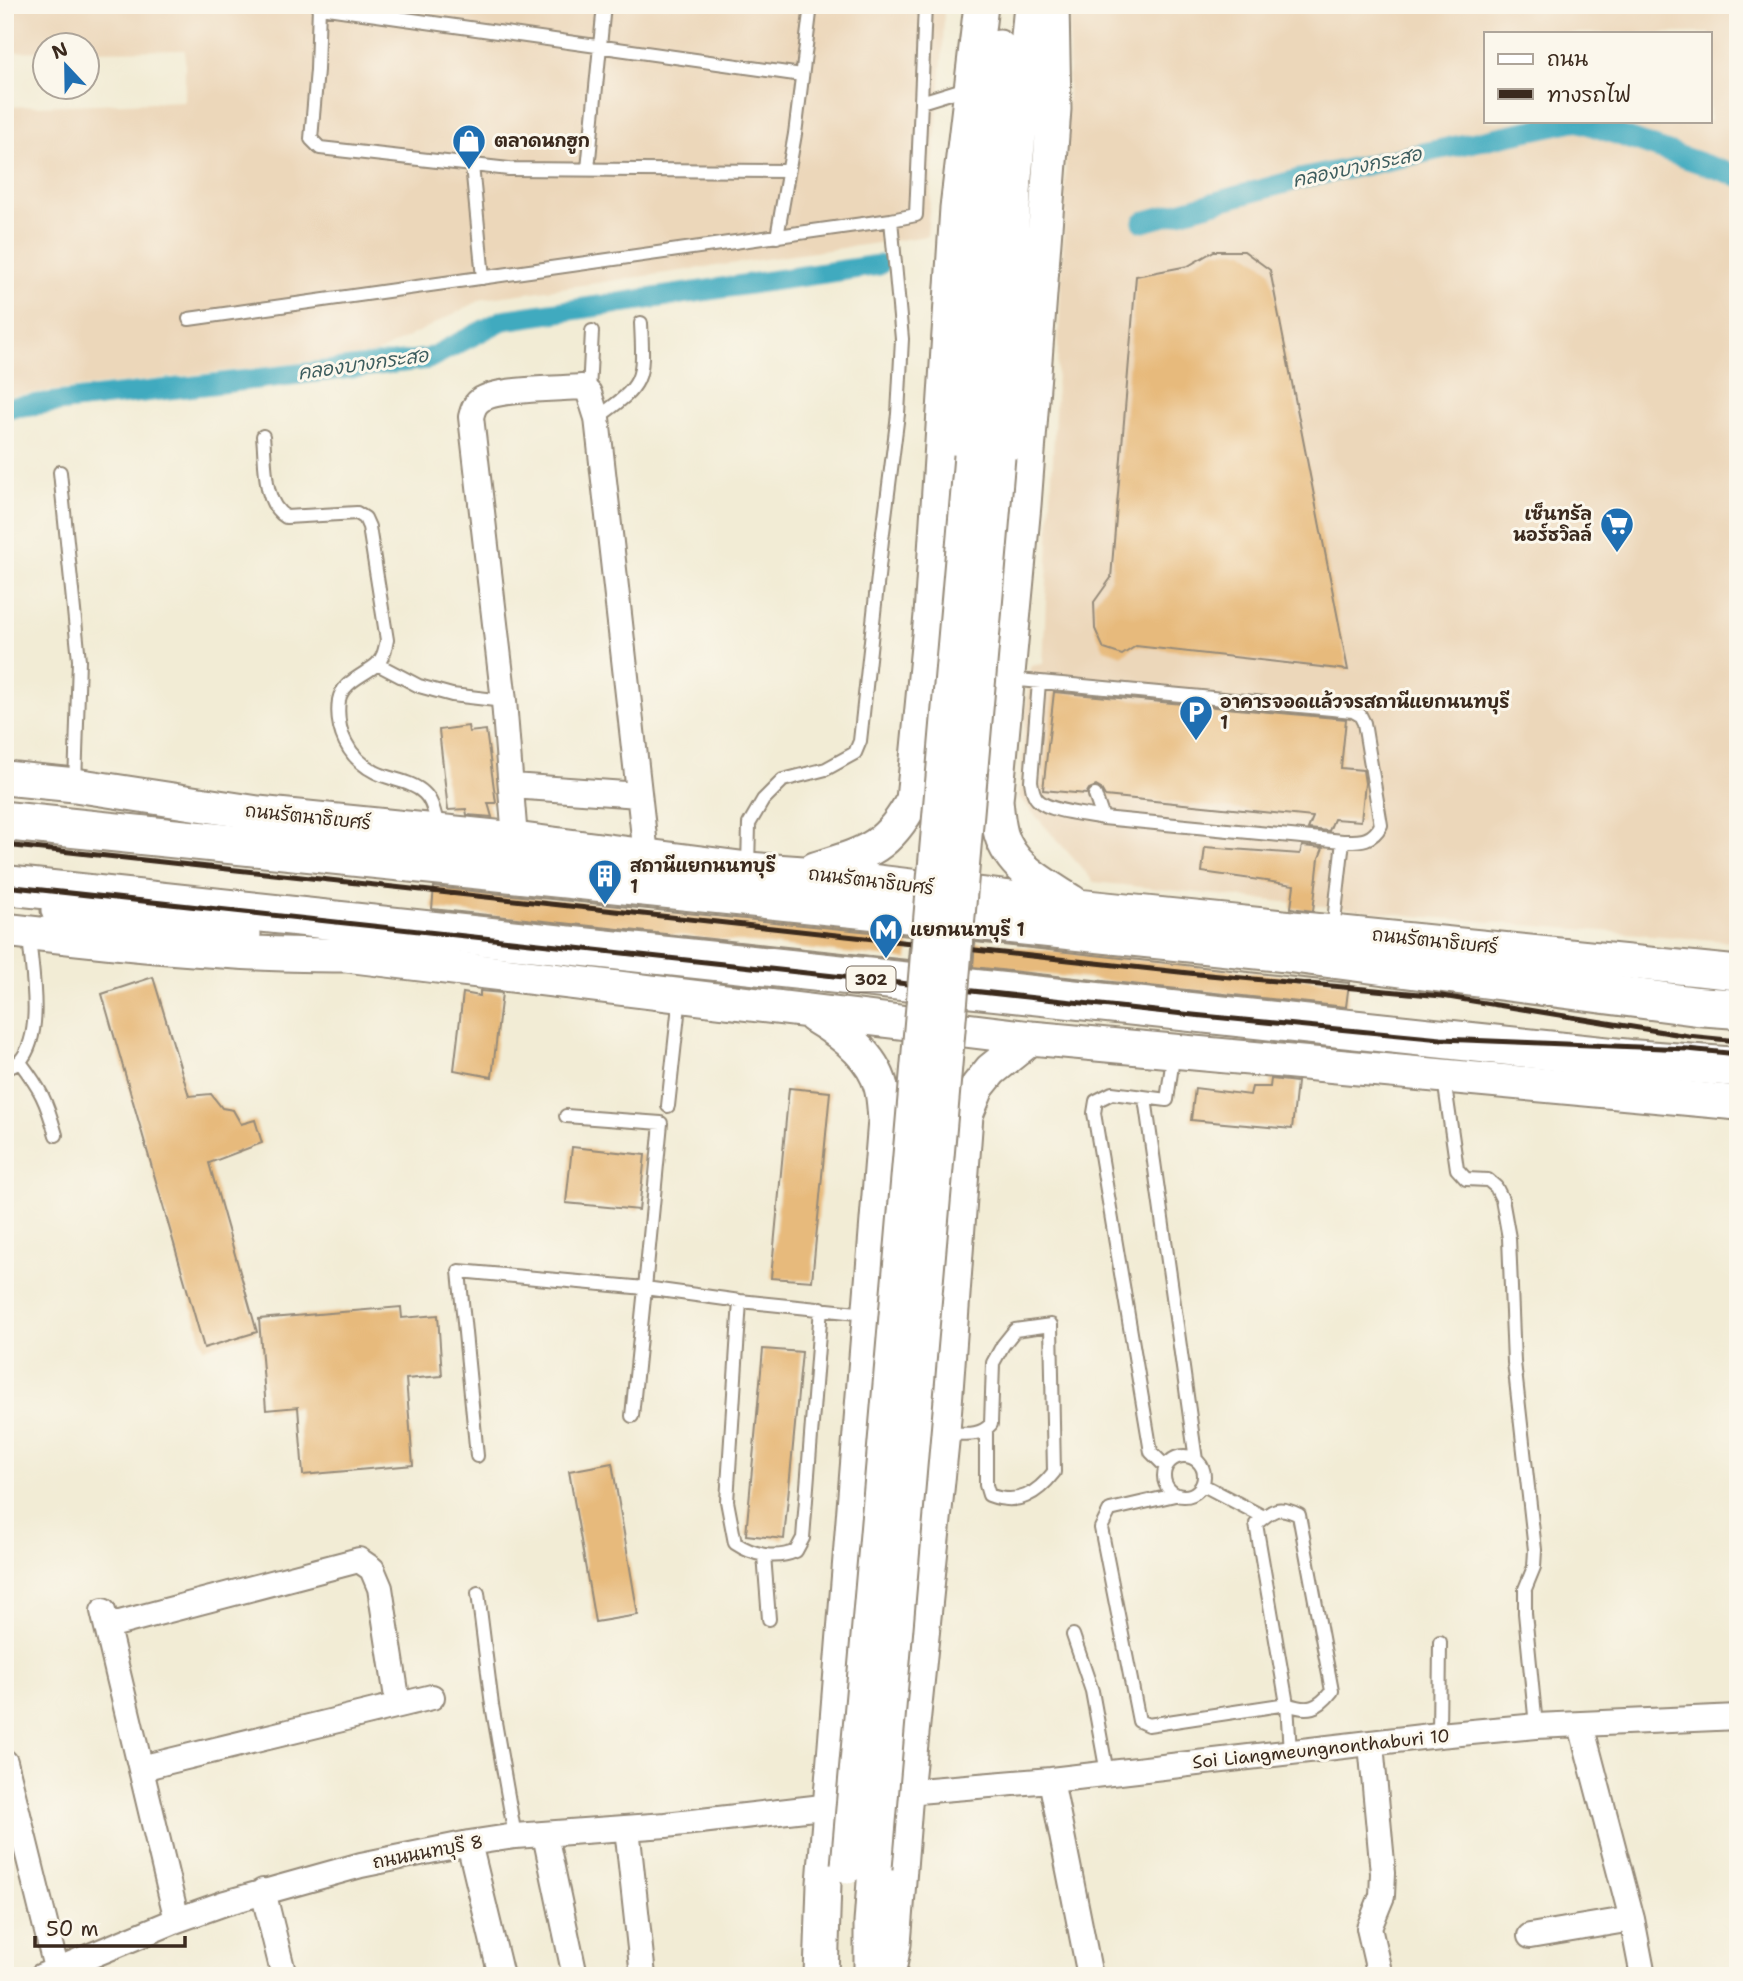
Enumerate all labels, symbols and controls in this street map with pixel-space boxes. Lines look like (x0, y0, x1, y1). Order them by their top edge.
north arrow (32, 32, 102, 102)
legend (1484, 32, 1712, 122)
text: N (48, 36, 71, 65)
text: ถนน (1547, 45, 1588, 73)
text: ทางรถไฟ (1547, 81, 1632, 109)
shop icon: ตลาดนกฮูก (450, 122, 488, 171)
place label: ตลาดนกฮูก (494, 129, 590, 154)
water label: คลองบางกระสอ (1290, 141, 1424, 193)
water label: คลองบางกระสอ (296, 342, 430, 385)
place label: เซ็นทรัล นอร์ธวิลล์ (1513, 502, 1592, 547)
supermarket icon: เซ็นทรัล นอร์ธวิลล์ (1598, 505, 1636, 554)
place label: อาคารจอดแล้วจรสถานีแยกนนทบุรี 1 (1220, 690, 1510, 735)
parking icon: อาคารจอดแล้วจรสถานีแยกนนทบุรี 1 (1177, 693, 1215, 742)
street label: ถนนรัตนาธิเบศร์ (244, 797, 373, 836)
place label: สถานีแยกนนทบุรี 1 (630, 854, 776, 899)
building icon: สถานีแยกนนทบุรี 1 (586, 857, 624, 906)
street label: ถนนรัตนาธิเบศร์ (807, 860, 936, 901)
metro station icon: แยกนนทบุรี 1 (867, 911, 905, 960)
place label: แยกนนทบุรี 1 (910, 918, 1025, 943)
street label: ถนนรัตนาธิเบศร์ (1371, 921, 1500, 960)
road number: 302 (846, 967, 896, 992)
street label: Soi Liangmeungnonthaburi 10 (1191, 1724, 1451, 1774)
street label: ถนนนนทบุรี 8 (371, 1830, 486, 1876)
scale bar (35, 1904, 186, 1948)
text: 50 m (46, 1915, 99, 1943)

